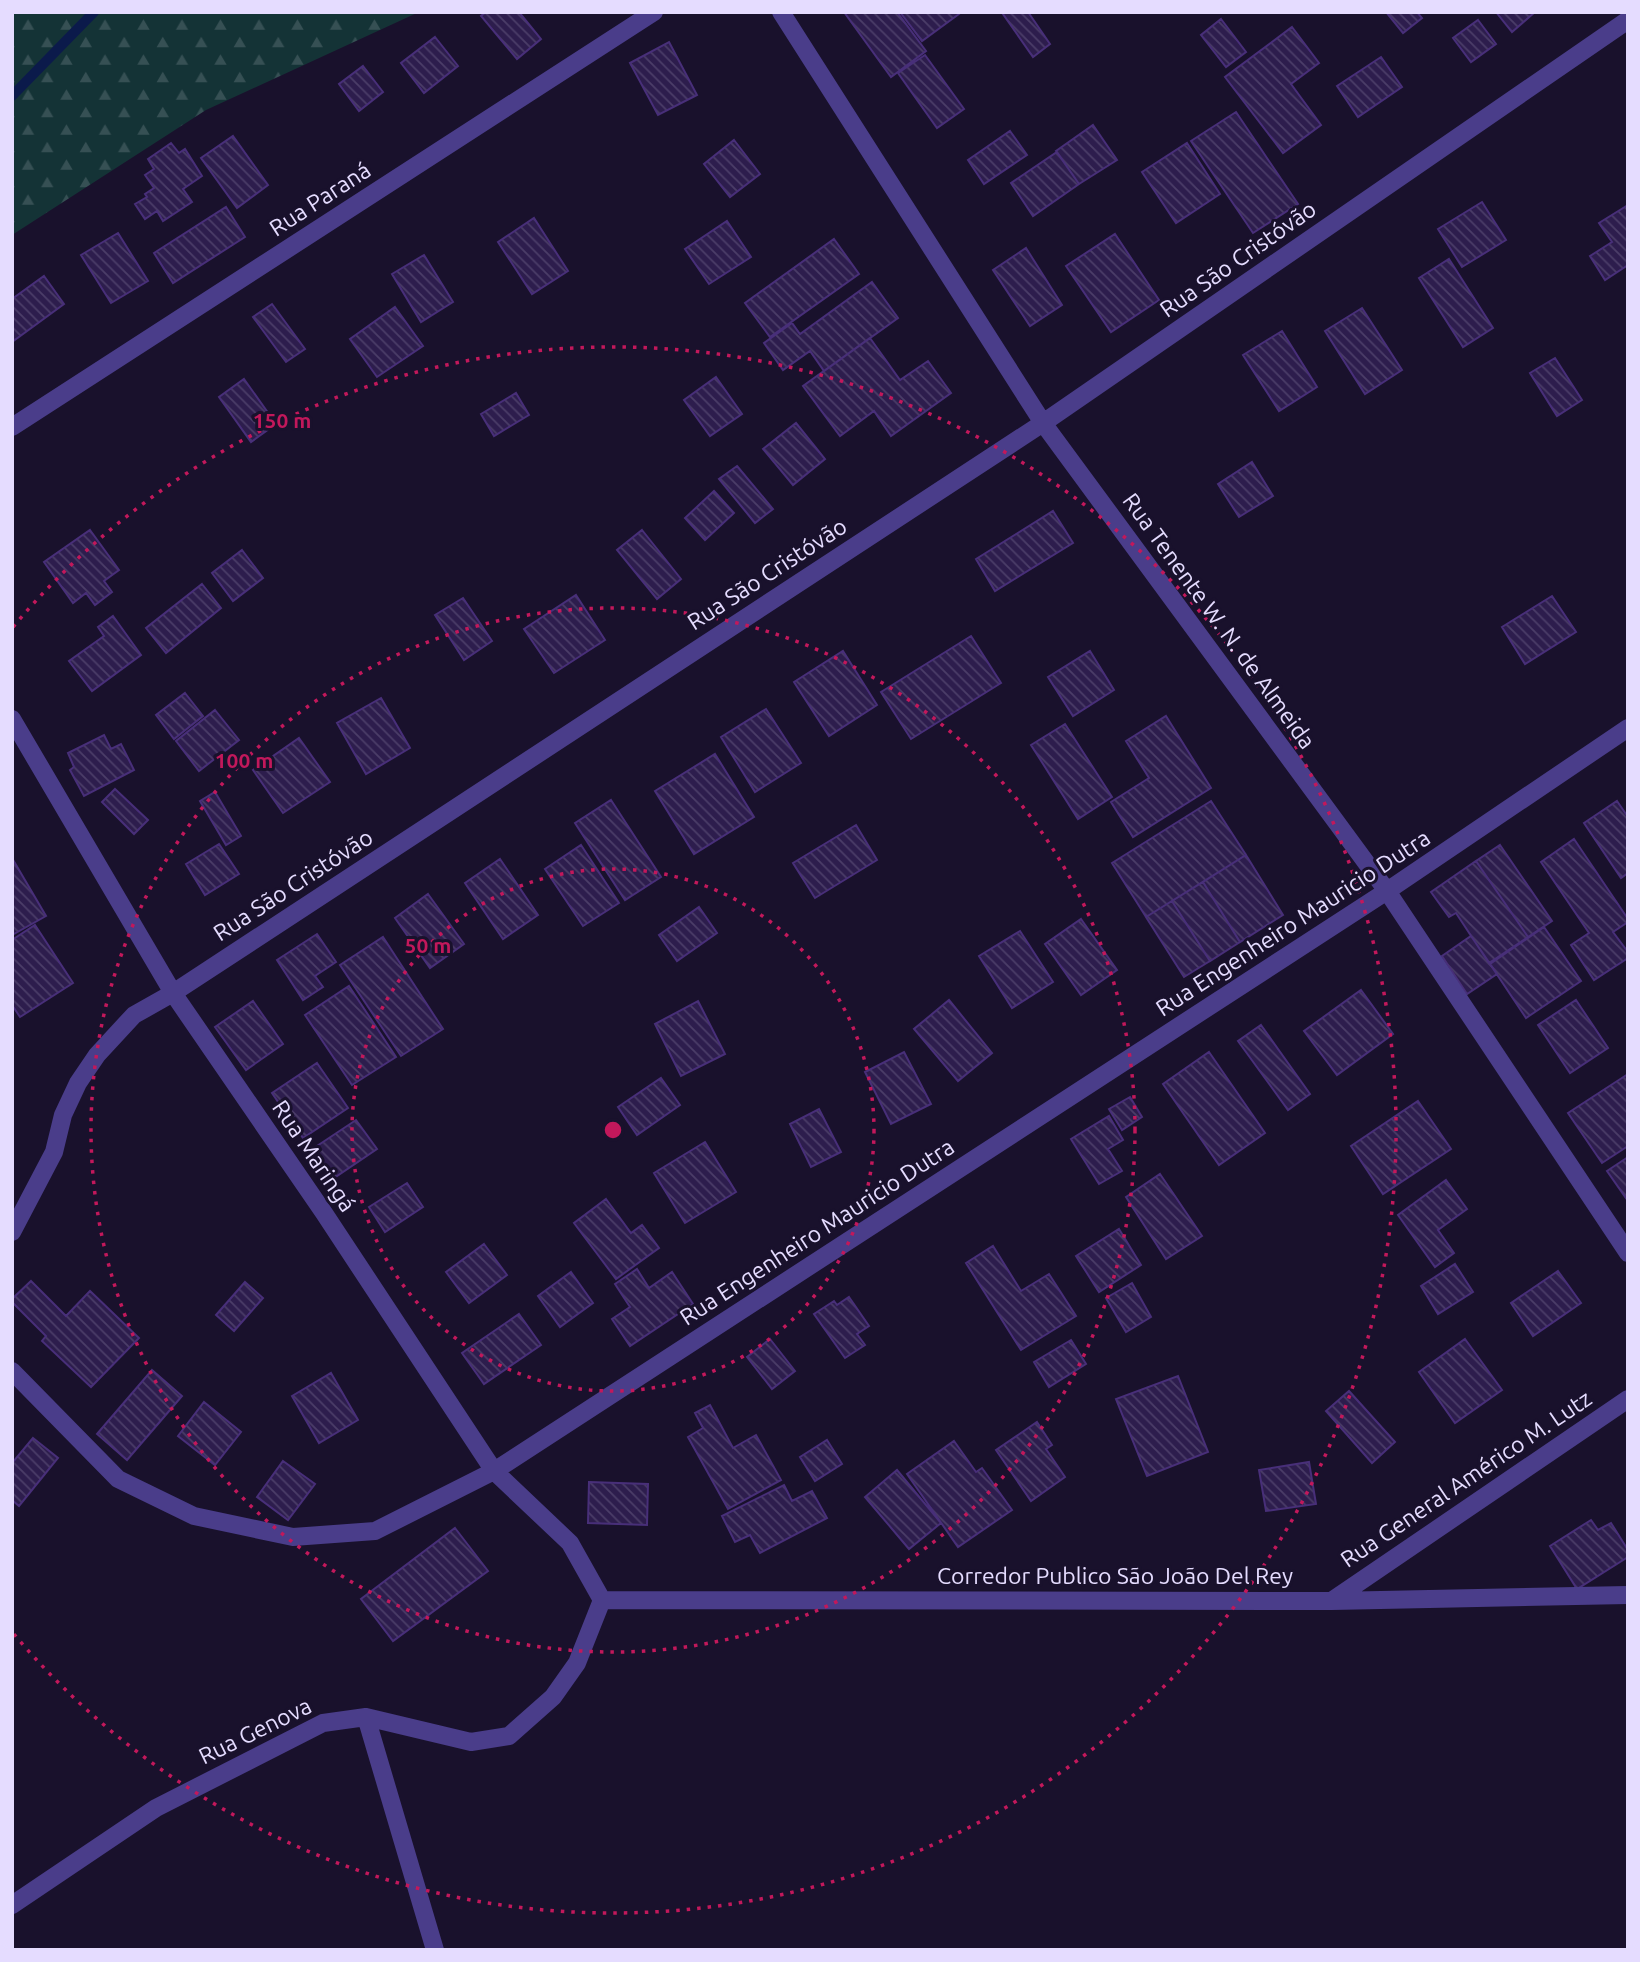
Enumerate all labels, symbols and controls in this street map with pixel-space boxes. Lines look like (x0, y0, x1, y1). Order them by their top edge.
street label: Rua Paraná (265, 157, 375, 240)
street label: Rua São Cristóvão (1155, 195, 1320, 322)
text: 150 m (253, 408, 311, 432)
street label: Rua Tenente W. N. de Almeida (1118, 488, 1320, 753)
street label: Rua São Cristóvão (683, 513, 851, 634)
text: 100 m (215, 748, 273, 772)
street label: Rua São Cristóvão (209, 824, 377, 945)
street label: Rua Engenheiro Mauricio Dutra (1151, 825, 1434, 1021)
text: 50 m (405, 933, 451, 957)
street label: Rua Maringá (268, 1095, 361, 1216)
centre of rings (601, 1118, 625, 1142)
street label: Rua Engenheiro Mauricio Dutra (675, 1134, 958, 1330)
street label: Rua General Américo M. Lutz (1336, 1385, 1596, 1572)
street label: Corredor Publico São João Del Rey (937, 1563, 1293, 1588)
street label: Rua Genova (194, 1693, 315, 1769)

